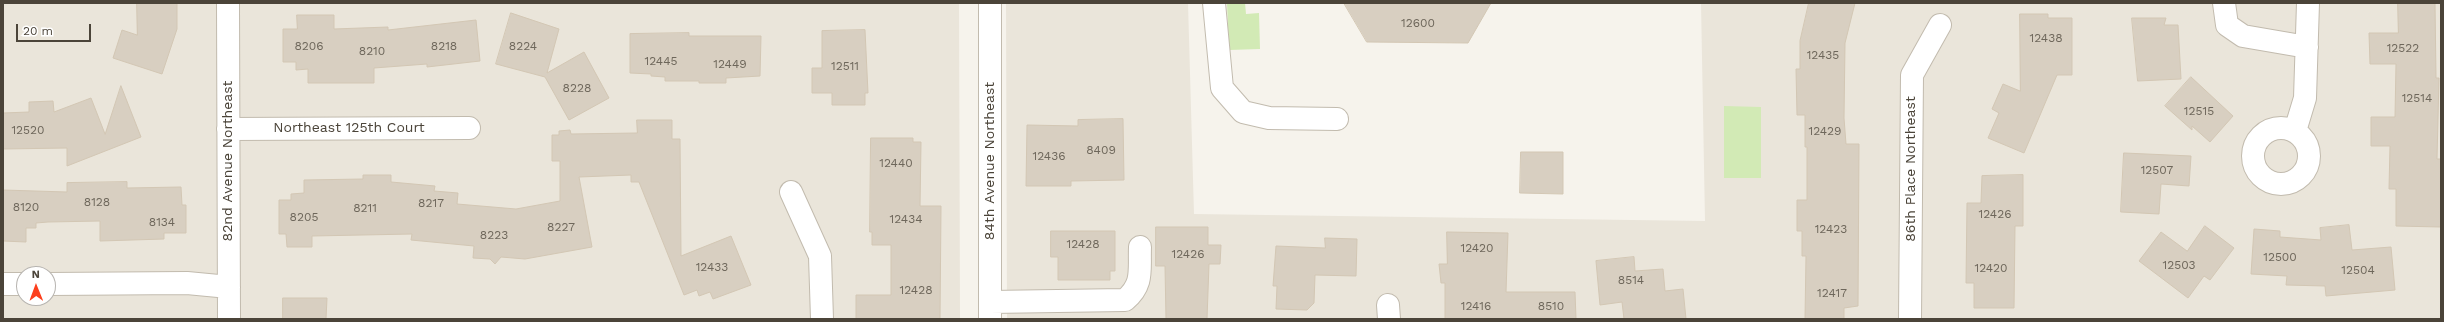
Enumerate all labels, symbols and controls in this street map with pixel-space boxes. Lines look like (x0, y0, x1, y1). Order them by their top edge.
scale bar (18, 16, 93, 42)
house number: 12600 (1401, 16, 1435, 30)
text: 20 m (23, 24, 53, 38)
house number: 12438 (2029, 31, 2063, 45)
house number: 8206 (294, 39, 324, 53)
house number: 8218 (431, 39, 457, 53)
house number: 8224 (509, 39, 537, 53)
house number: 12522 (2387, 41, 2419, 55)
house number: 8210 (359, 44, 385, 58)
house number: 12435 (1807, 48, 1839, 62)
house number: 12445 (645, 54, 677, 68)
house number: 12449 (713, 57, 747, 71)
house number: 12511 (831, 59, 859, 73)
street label: 82nd Avenue Northeast (220, 81, 236, 241)
house number: 8228 (563, 81, 591, 95)
street label: 84th Avenue Northeast (982, 82, 998, 240)
house number: 12514 (2402, 91, 2432, 105)
street label: 86th Place Northeast (1903, 96, 1919, 242)
house number: 12515 (2184, 104, 2214, 118)
street label: Northeast 125th Court (273, 120, 425, 136)
house number: 12520 (11, 123, 45, 137)
house number: 12429 (1808, 124, 1842, 138)
house number: 8409 (1086, 143, 1116, 157)
house number: 12436 (1033, 149, 1065, 163)
house number: 12440 (879, 156, 913, 170)
house number: 12507 (2141, 163, 2173, 177)
house number: 8128 (84, 195, 110, 209)
house number: 8217 (418, 196, 444, 210)
house number: 8120 (13, 200, 39, 214)
house number: 8211 (353, 201, 377, 215)
house number: 12426 (1979, 207, 2011, 221)
house number: 8205 (290, 210, 318, 224)
house number: 12434 (890, 212, 922, 226)
house number: 8134 (149, 215, 175, 229)
house number: 8227 (547, 220, 575, 234)
house number: 12423 (1815, 222, 1847, 236)
house number: 8223 (480, 228, 508, 242)
house number: 12428 (1066, 237, 1100, 251)
house number: 12420 (1460, 241, 1494, 255)
house number: 12426 (1172, 247, 1204, 261)
house number: 12500 (2263, 250, 2297, 264)
house number: 12503 (2163, 258, 2195, 272)
house number: 12433 (696, 260, 728, 274)
house number: 12420 (1974, 261, 2008, 275)
house number: 12504 (2341, 263, 2375, 277)
north arrow (16, 266, 56, 306)
text: N (32, 268, 40, 281)
house number: 8514 (1618, 273, 1644, 287)
house number: 12428 (899, 283, 933, 297)
house number: 12417 (1817, 286, 1847, 300)
house number: 12416 (1461, 299, 1491, 313)
house number: 8510 (1538, 299, 1564, 313)

